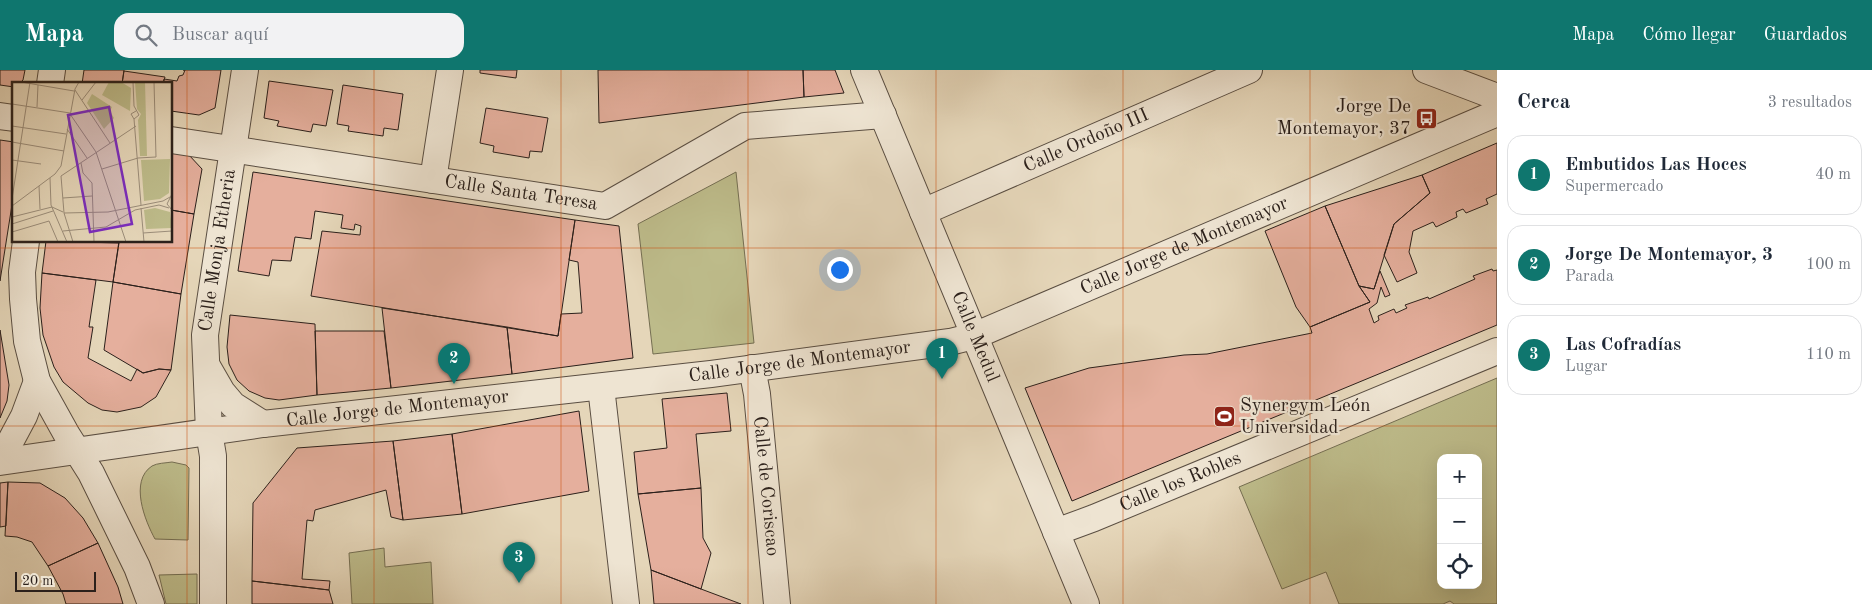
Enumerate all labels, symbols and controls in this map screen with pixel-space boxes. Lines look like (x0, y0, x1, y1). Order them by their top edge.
search box (114, 13, 464, 58)
icon: search (132, 21, 160, 49)
text: Mapa (25, 23, 84, 47)
text: Buscar aquí (172, 26, 268, 45)
text: Mapa (1572, 26, 1614, 44)
text: Cómo llegar (1642, 26, 1736, 44)
text: Guardados (1764, 26, 1847, 44)
inset map (12, 82, 172, 242)
text: Cerca (1517, 92, 1570, 113)
text: 3 resultados (1768, 95, 1852, 111)
place label: Jorge De Montemayor, 37 (1277, 98, 1411, 139)
street label: Calle Ordoño III (1021, 105, 1152, 176)
bus stop icon: Jorge De Montemayor, 37 (1415, 106, 1439, 130)
text: Embutidos Las Hoces (1565, 156, 1747, 175)
street label: Calle Monja Etheria (196, 167, 240, 333)
text: 1 (1529, 167, 1539, 183)
text: 40 m (1815, 167, 1851, 183)
street label: Calle Santa Teresa (443, 172, 599, 214)
text: Supermercado (1565, 179, 1663, 195)
street label: Calle Jorge de Montemayor (1078, 194, 1291, 299)
text: Jorge De Montemayor, 3 (1565, 246, 1773, 265)
your location (827, 257, 853, 283)
text: 2 (1529, 257, 1539, 273)
text: 100 m (1806, 257, 1851, 273)
text: Parada (1565, 269, 1614, 285)
street label: Calle Medul (948, 289, 1002, 385)
text: Las Cofradías (1565, 336, 1681, 355)
street label: Calle Jorge de Montemayor (688, 338, 912, 386)
pin: 1 (926, 338, 958, 379)
pin: 2 (438, 343, 470, 384)
text: 3 (1529, 347, 1539, 363)
text: 110 m (1806, 347, 1851, 363)
text: Lugar (1565, 359, 1607, 375)
street label: Calle Jorge de Montemayor (285, 387, 510, 431)
place label: Synergym León Universidad (1240, 397, 1371, 438)
sports icon: Synergym León Universidad (1212, 405, 1236, 429)
street label: Calle de Coriscao (750, 415, 782, 557)
street label: Calle los Robles (1117, 449, 1244, 516)
map controls (1437, 454, 1482, 589)
button: + (1437, 454, 1482, 499)
button: − (1437, 499, 1482, 544)
pin: 3 (503, 542, 535, 583)
button: locate (1437, 544, 1482, 589)
scale bar (15, 569, 96, 592)
text: 20 m (22, 574, 53, 588)

